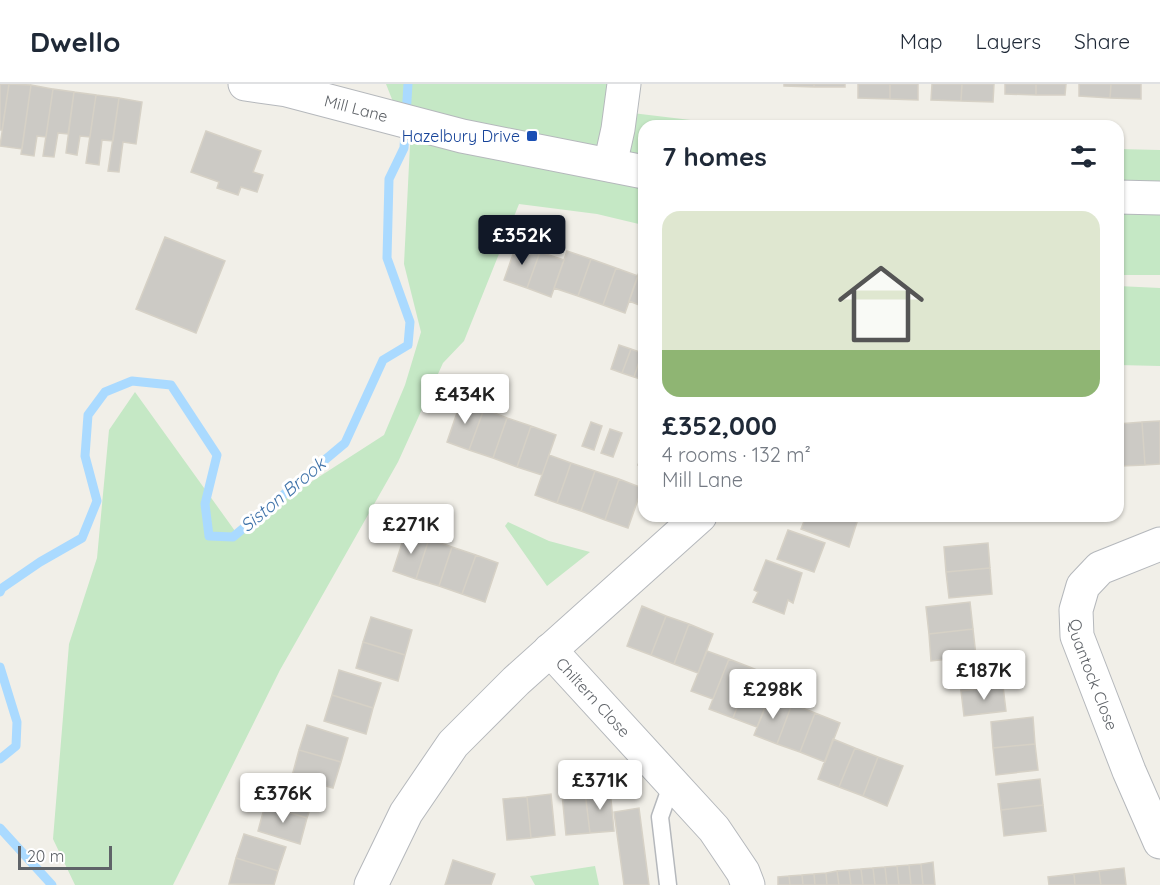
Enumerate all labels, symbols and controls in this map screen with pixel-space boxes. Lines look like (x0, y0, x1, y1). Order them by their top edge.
text: Dwello (30, 24, 120, 59)
text: Map (900, 28, 943, 54)
text: Layers (976, 28, 1041, 54)
text: Share (1074, 28, 1130, 54)
street label: Mill Lane (322, 90, 390, 126)
place label: Hazelbury Drive (402, 126, 520, 146)
marker: Hazelbury Drive (525, 129, 539, 143)
text: 7 homes (662, 140, 767, 173)
icon: filters (1067, 140, 1100, 173)
pin: £352K (480, 215, 564, 266)
text: £352K (492, 222, 552, 247)
icon: home (827, 250, 935, 358)
pin: £434K (423, 374, 507, 425)
text: £434K (435, 381, 495, 406)
text: £352,000 (662, 409, 777, 442)
text: 4 rooms · 132 m² (662, 442, 811, 467)
water label: Siston Brook (235, 451, 331, 537)
text: Mill Lane (662, 467, 743, 492)
pin: £271K (369, 504, 453, 555)
text: £271K (383, 511, 439, 536)
street label: Quantock Close (1066, 619, 1122, 733)
pin: £187K (942, 650, 1026, 701)
street label: Chiltern Close (552, 653, 635, 741)
text: £187K (956, 657, 1012, 682)
pin: £298K (731, 669, 815, 720)
text: £298K (743, 676, 803, 701)
pin: £371K (558, 760, 642, 811)
text: £371K (572, 767, 628, 792)
pin: £376K (241, 773, 325, 824)
text: £376K (254, 780, 312, 805)
scale bar (18, 843, 112, 870)
text: 20 m (27, 846, 64, 866)

